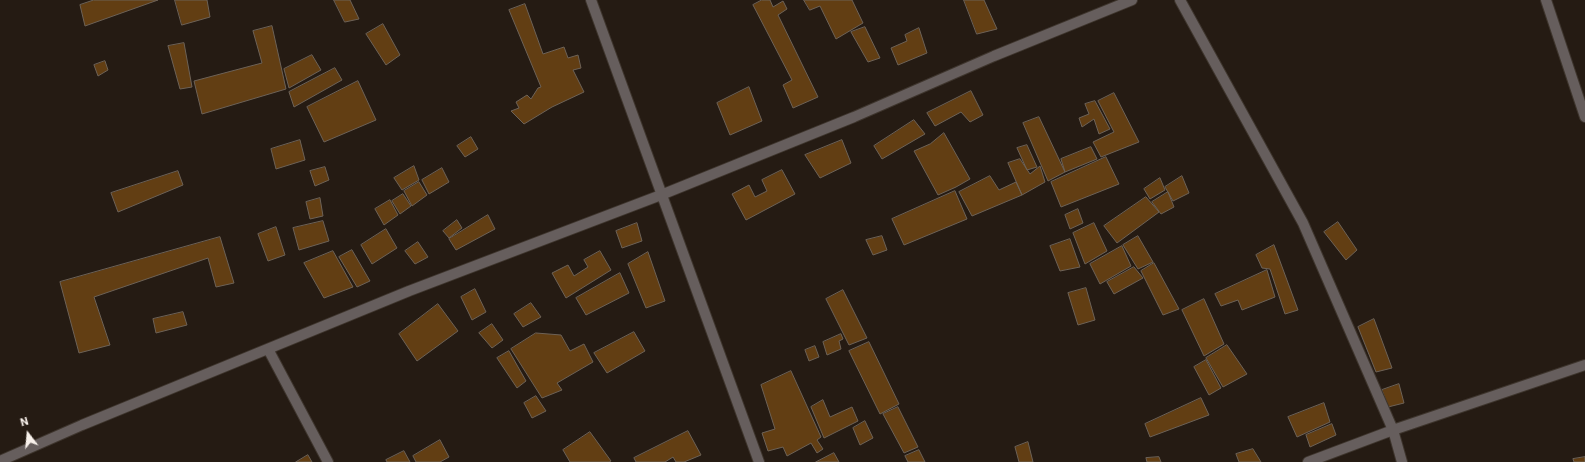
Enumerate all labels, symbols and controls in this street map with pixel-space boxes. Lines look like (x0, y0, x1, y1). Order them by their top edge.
north arrow (8, 414, 48, 454)
text: N (19, 415, 30, 429)

